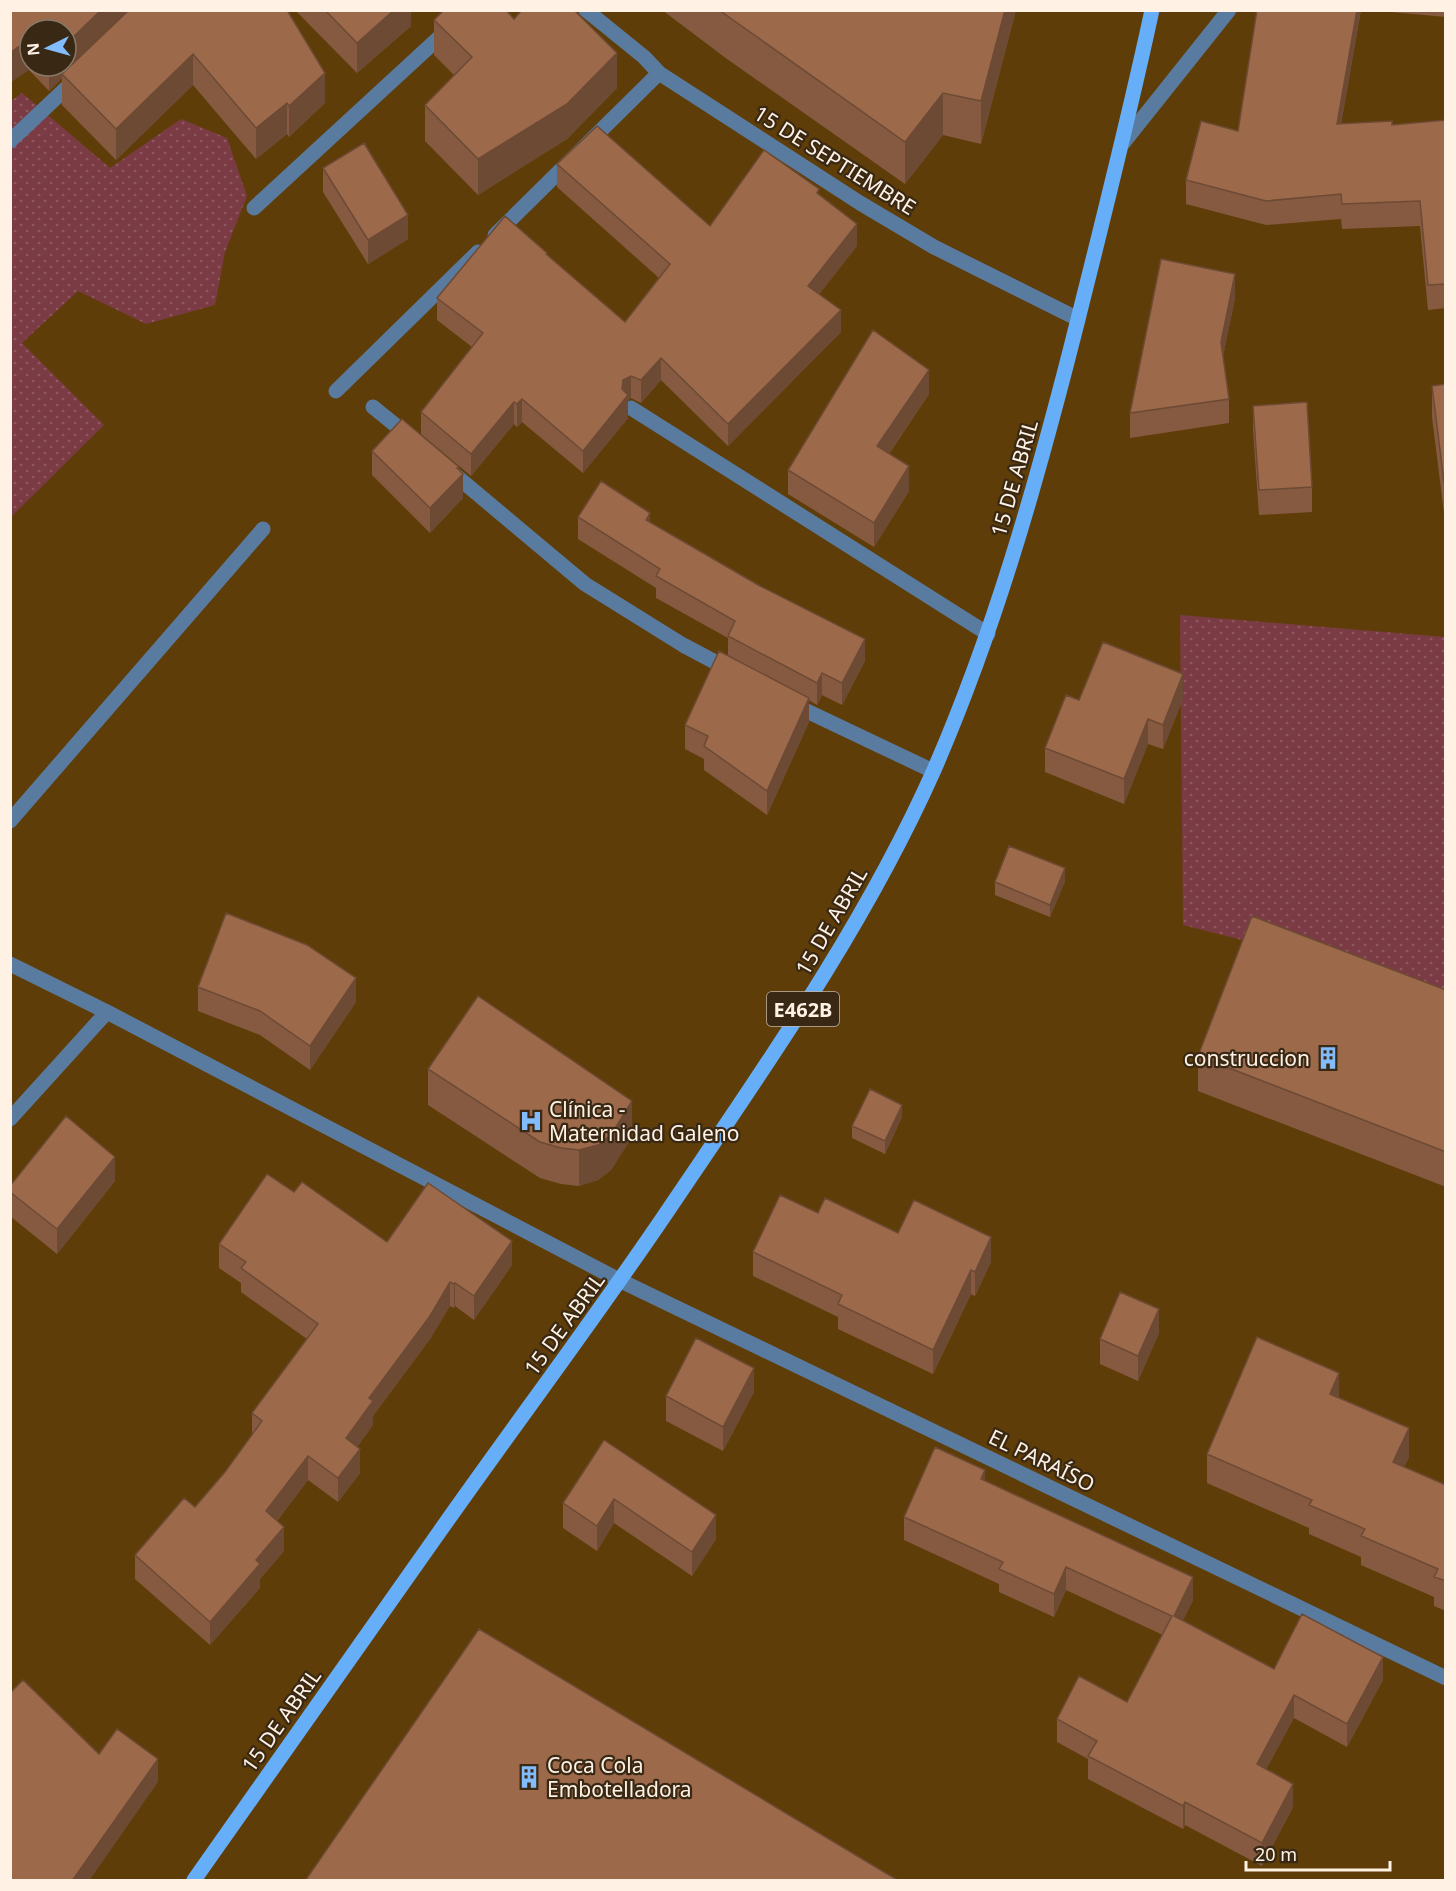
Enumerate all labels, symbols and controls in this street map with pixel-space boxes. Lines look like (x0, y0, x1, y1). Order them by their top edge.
north arrow (18, 18, 78, 78)
text: N (22, 42, 45, 57)
street label: 15 DE SEPTIEMBRE (749, 99, 921, 221)
street label: 15 DE ABRIL (984, 416, 1044, 540)
street label: 15 DE ABRIL (789, 862, 873, 980)
road number: E462B (767, 992, 839, 1026)
place label: construccion (1184, 1044, 1310, 1072)
building icon: construccion (1315, 1045, 1341, 1071)
place label: Clínica - Maternidad Galeno (549, 1095, 739, 1147)
hospital icon: Clínica - Maternidad Galeno (518, 1108, 544, 1134)
street label: 15 DE ABRIL (517, 1267, 611, 1381)
street label: EL PARAÍSO (984, 1422, 1100, 1498)
street label: 15 DE ABRIL (235, 1663, 327, 1777)
place label: Coca Cola Embotelladora (547, 1751, 692, 1803)
building icon: Coca Cola Embotelladora (516, 1764, 542, 1790)
scale bar (1246, 1834, 1390, 1872)
text: 20 m (1255, 1842, 1297, 1866)

